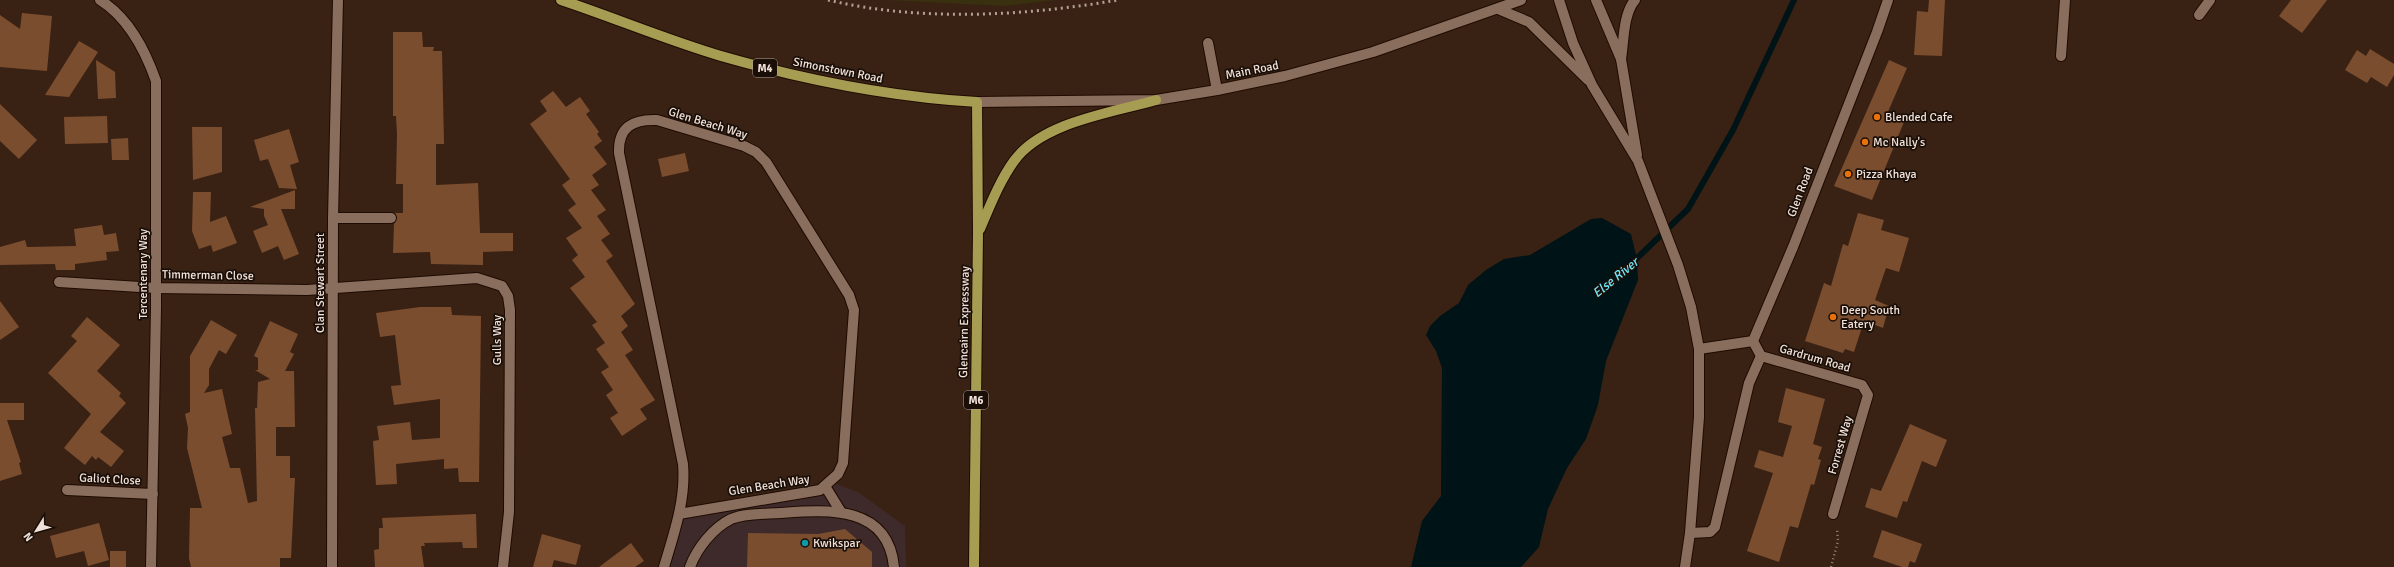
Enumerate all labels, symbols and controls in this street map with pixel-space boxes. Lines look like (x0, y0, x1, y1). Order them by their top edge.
street label: Simonstown Road (792, 54, 884, 87)
street label: Main Road (1224, 58, 1280, 83)
road number: M4 (753, 59, 777, 77)
street label: Glen Beach Way (667, 104, 750, 143)
place label: Blended Cafe (1885, 110, 1953, 125)
marker: Blended Cafe (1872, 112, 1882, 122)
place label: Mc Nally's (1873, 135, 1925, 150)
marker: Mc Nally's (1860, 137, 1870, 147)
street label: Glen Road (1784, 165, 1817, 219)
place label: Pizza Khaya (1856, 167, 1917, 182)
marker: Pizza Khaya (1843, 169, 1853, 179)
street label: Tercentenary Way (136, 228, 151, 319)
street label: Clan Stewart Street (313, 233, 328, 333)
water label: Else River (1589, 253, 1644, 301)
street label: Glencairn Expressway (956, 266, 973, 378)
street label: Timmerman Close (162, 267, 254, 284)
place label: Deep South Eatery (1841, 303, 1900, 332)
marker: Deep South Eatery (1828, 312, 1838, 322)
street label: Gulls Way (490, 314, 505, 365)
street label: Gardrum Road (1778, 341, 1852, 376)
road number: M6 (964, 391, 988, 409)
street label: Forrest Way (1825, 414, 1856, 476)
street label: Galiot Close (79, 470, 141, 489)
street label: Glen Beach Way (728, 472, 811, 499)
north arrow (16, 511, 56, 551)
text: N (21, 530, 36, 544)
place label: Kwikspar (813, 536, 861, 551)
marker: Kwikspar (800, 538, 810, 548)

